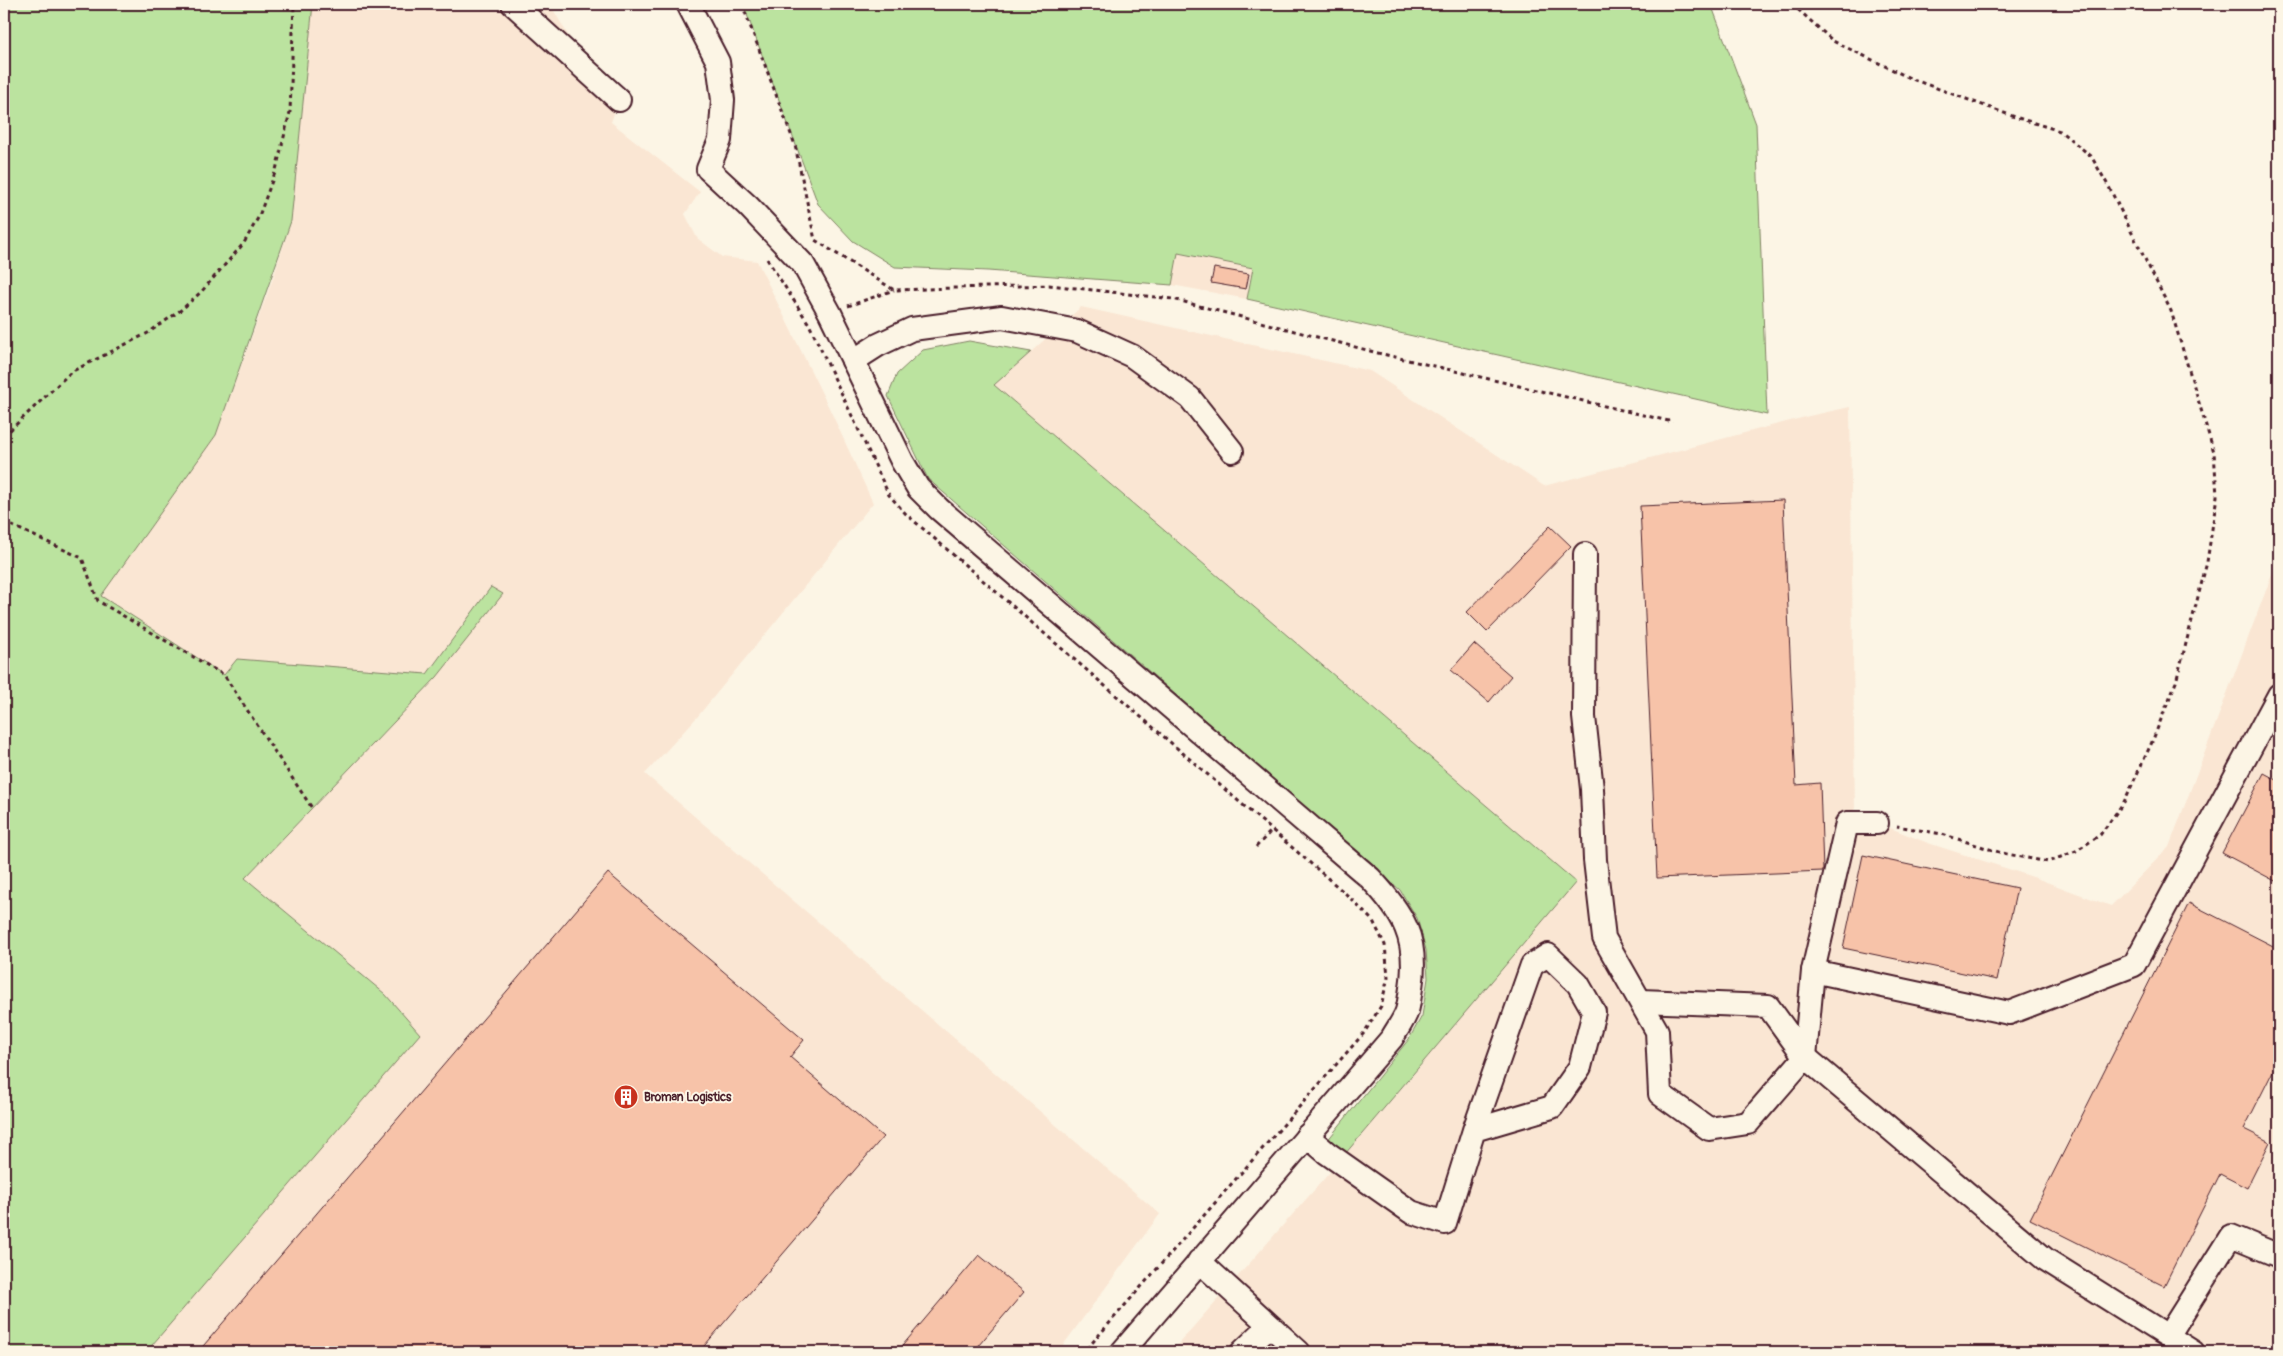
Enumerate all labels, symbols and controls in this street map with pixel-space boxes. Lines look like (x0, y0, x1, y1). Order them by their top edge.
building icon: Broman Logistics (613, 1084, 639, 1110)
place label: Broman Logistics (644, 1090, 732, 1105)

